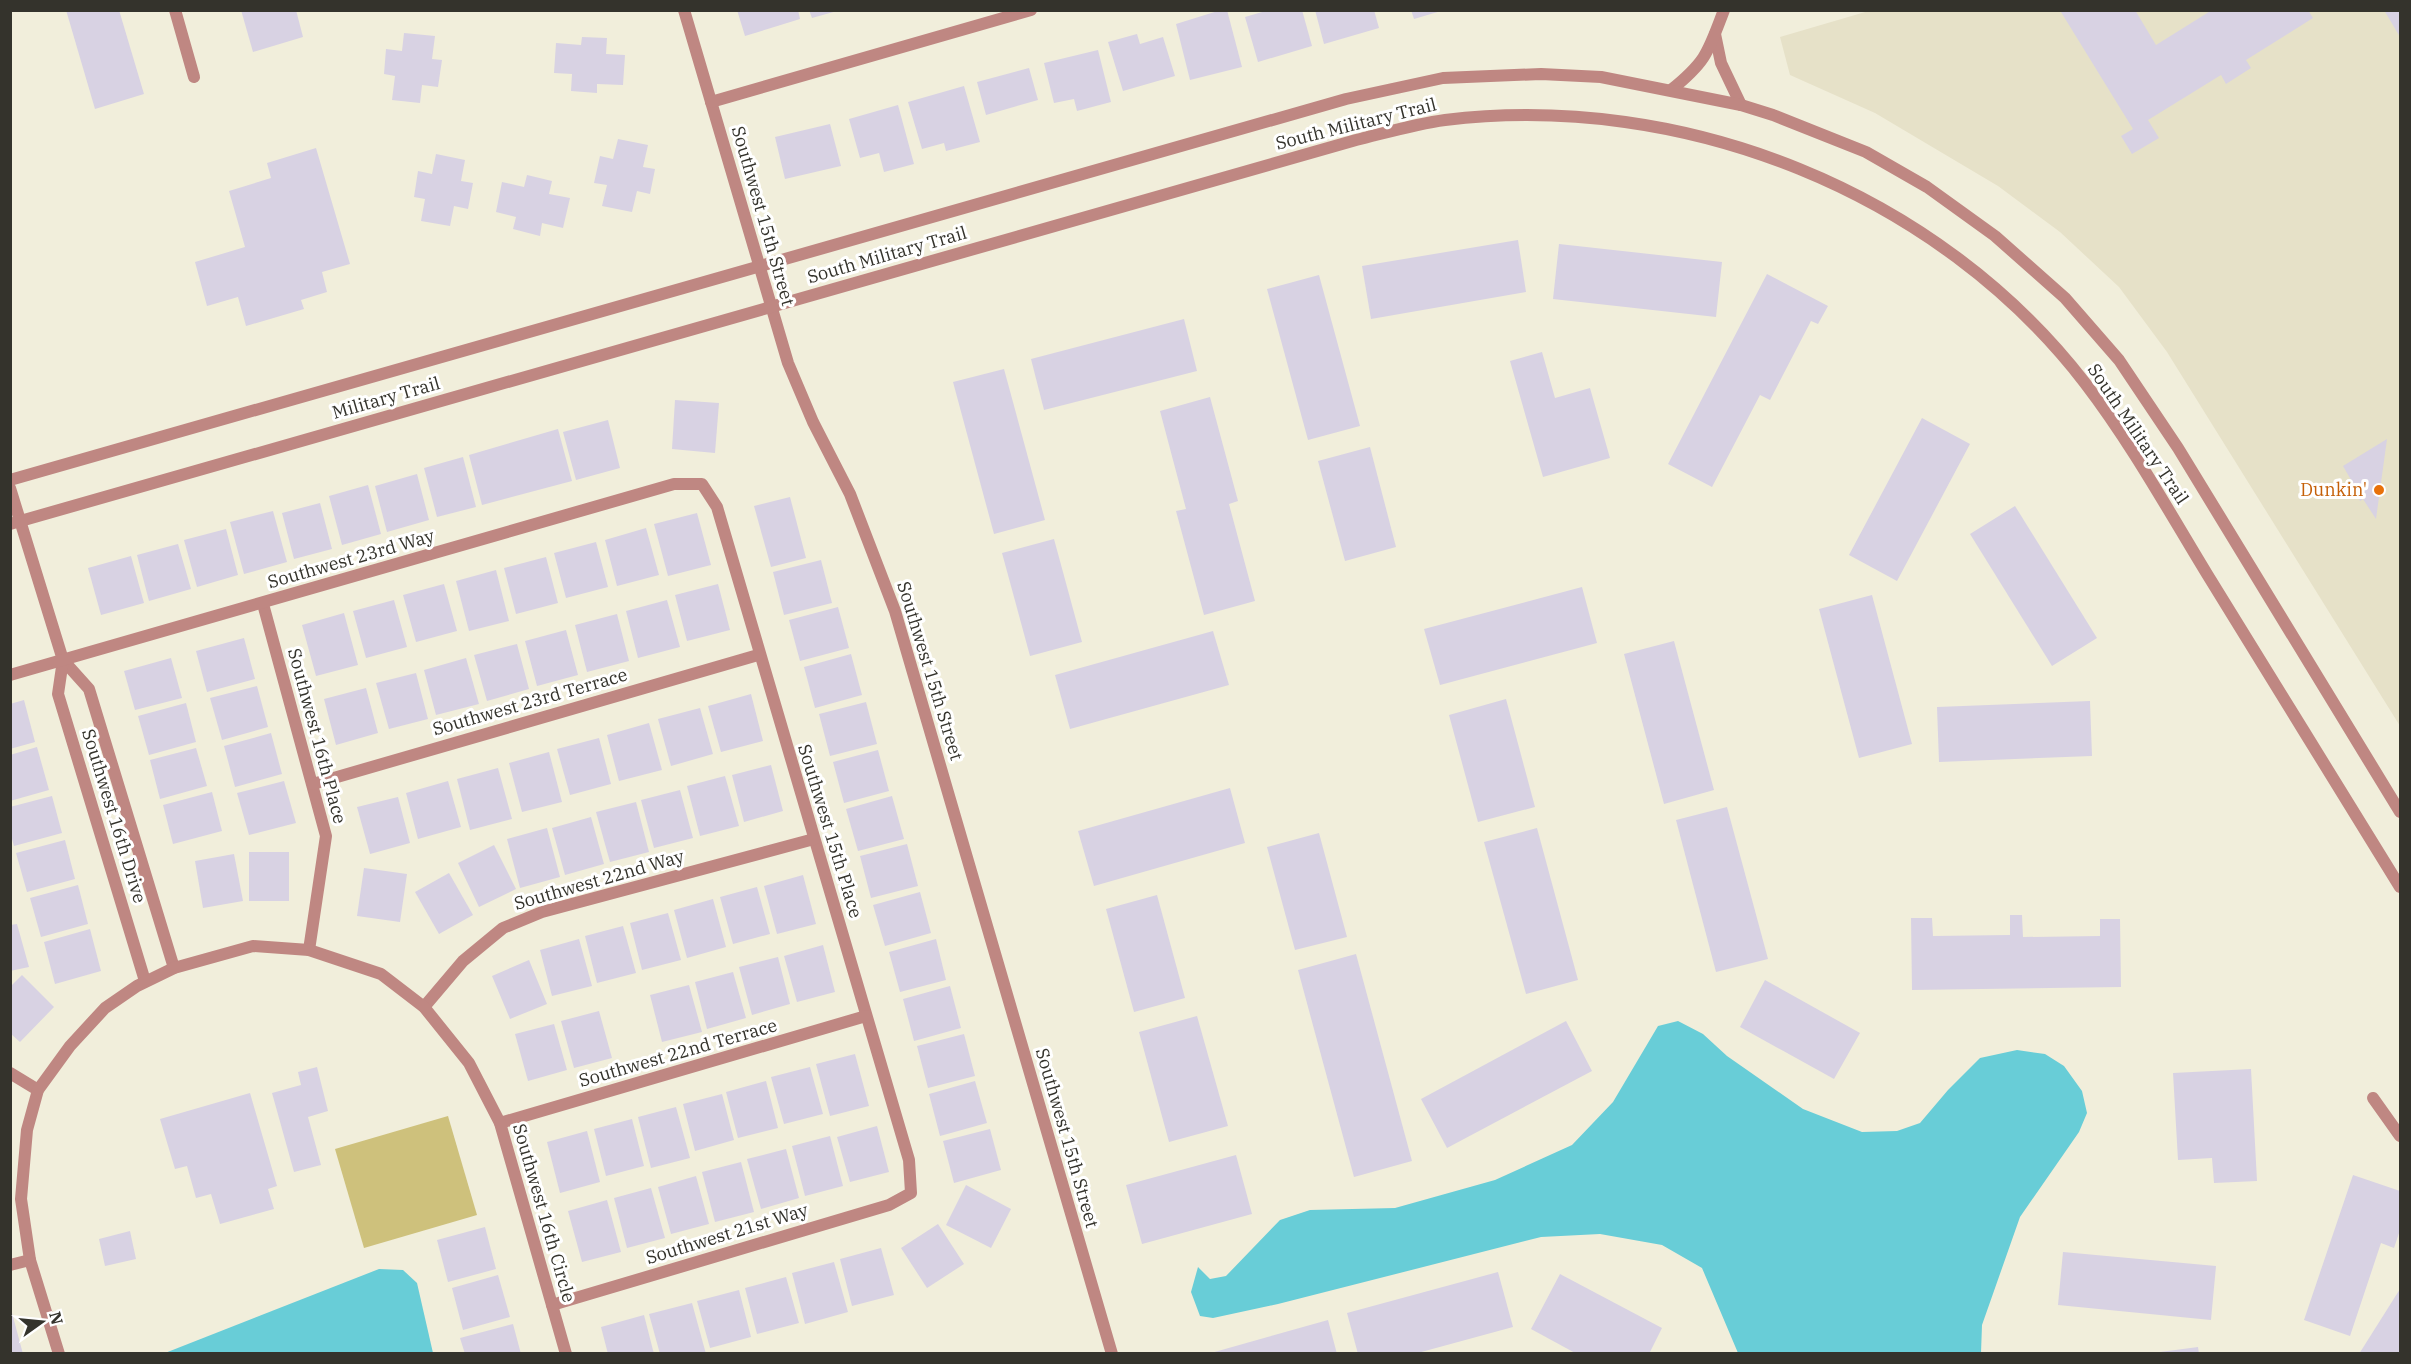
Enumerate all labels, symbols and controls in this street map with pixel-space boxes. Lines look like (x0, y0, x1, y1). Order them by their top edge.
street label: South Military Trail (1273, 92, 1439, 155)
street label: Southwest 15th Street (727, 123, 800, 308)
street label: South Military Trail (804, 221, 969, 288)
street label: South Military Trail (2083, 359, 2194, 509)
street label: Military Trail (329, 371, 443, 424)
place label: Dunkin' (2300, 478, 2367, 501)
marker: Dunkin' (2372, 483, 2386, 497)
street label: Southwest 23rd Way (265, 524, 437, 593)
street label: Southwest 15th Street (892, 579, 969, 763)
street label: Southwest 16th Place (283, 646, 352, 826)
street label: Southwest 23rd Terrace (430, 663, 630, 740)
street label: Southwest 16th Drive (77, 726, 152, 906)
street label: Southwest 15th Place (793, 741, 868, 921)
street label: Southwest 22nd Way (511, 844, 687, 915)
street label: Southwest 22nd Terrace (576, 1013, 780, 1092)
street label: Southwest 15th Street (1031, 1045, 1104, 1230)
street label: Southwest 16th Circle (508, 1121, 581, 1305)
street label: Southwest 21st Way (643, 1198, 811, 1269)
north arrow (12, 1292, 72, 1352)
text: N (45, 1309, 68, 1327)

